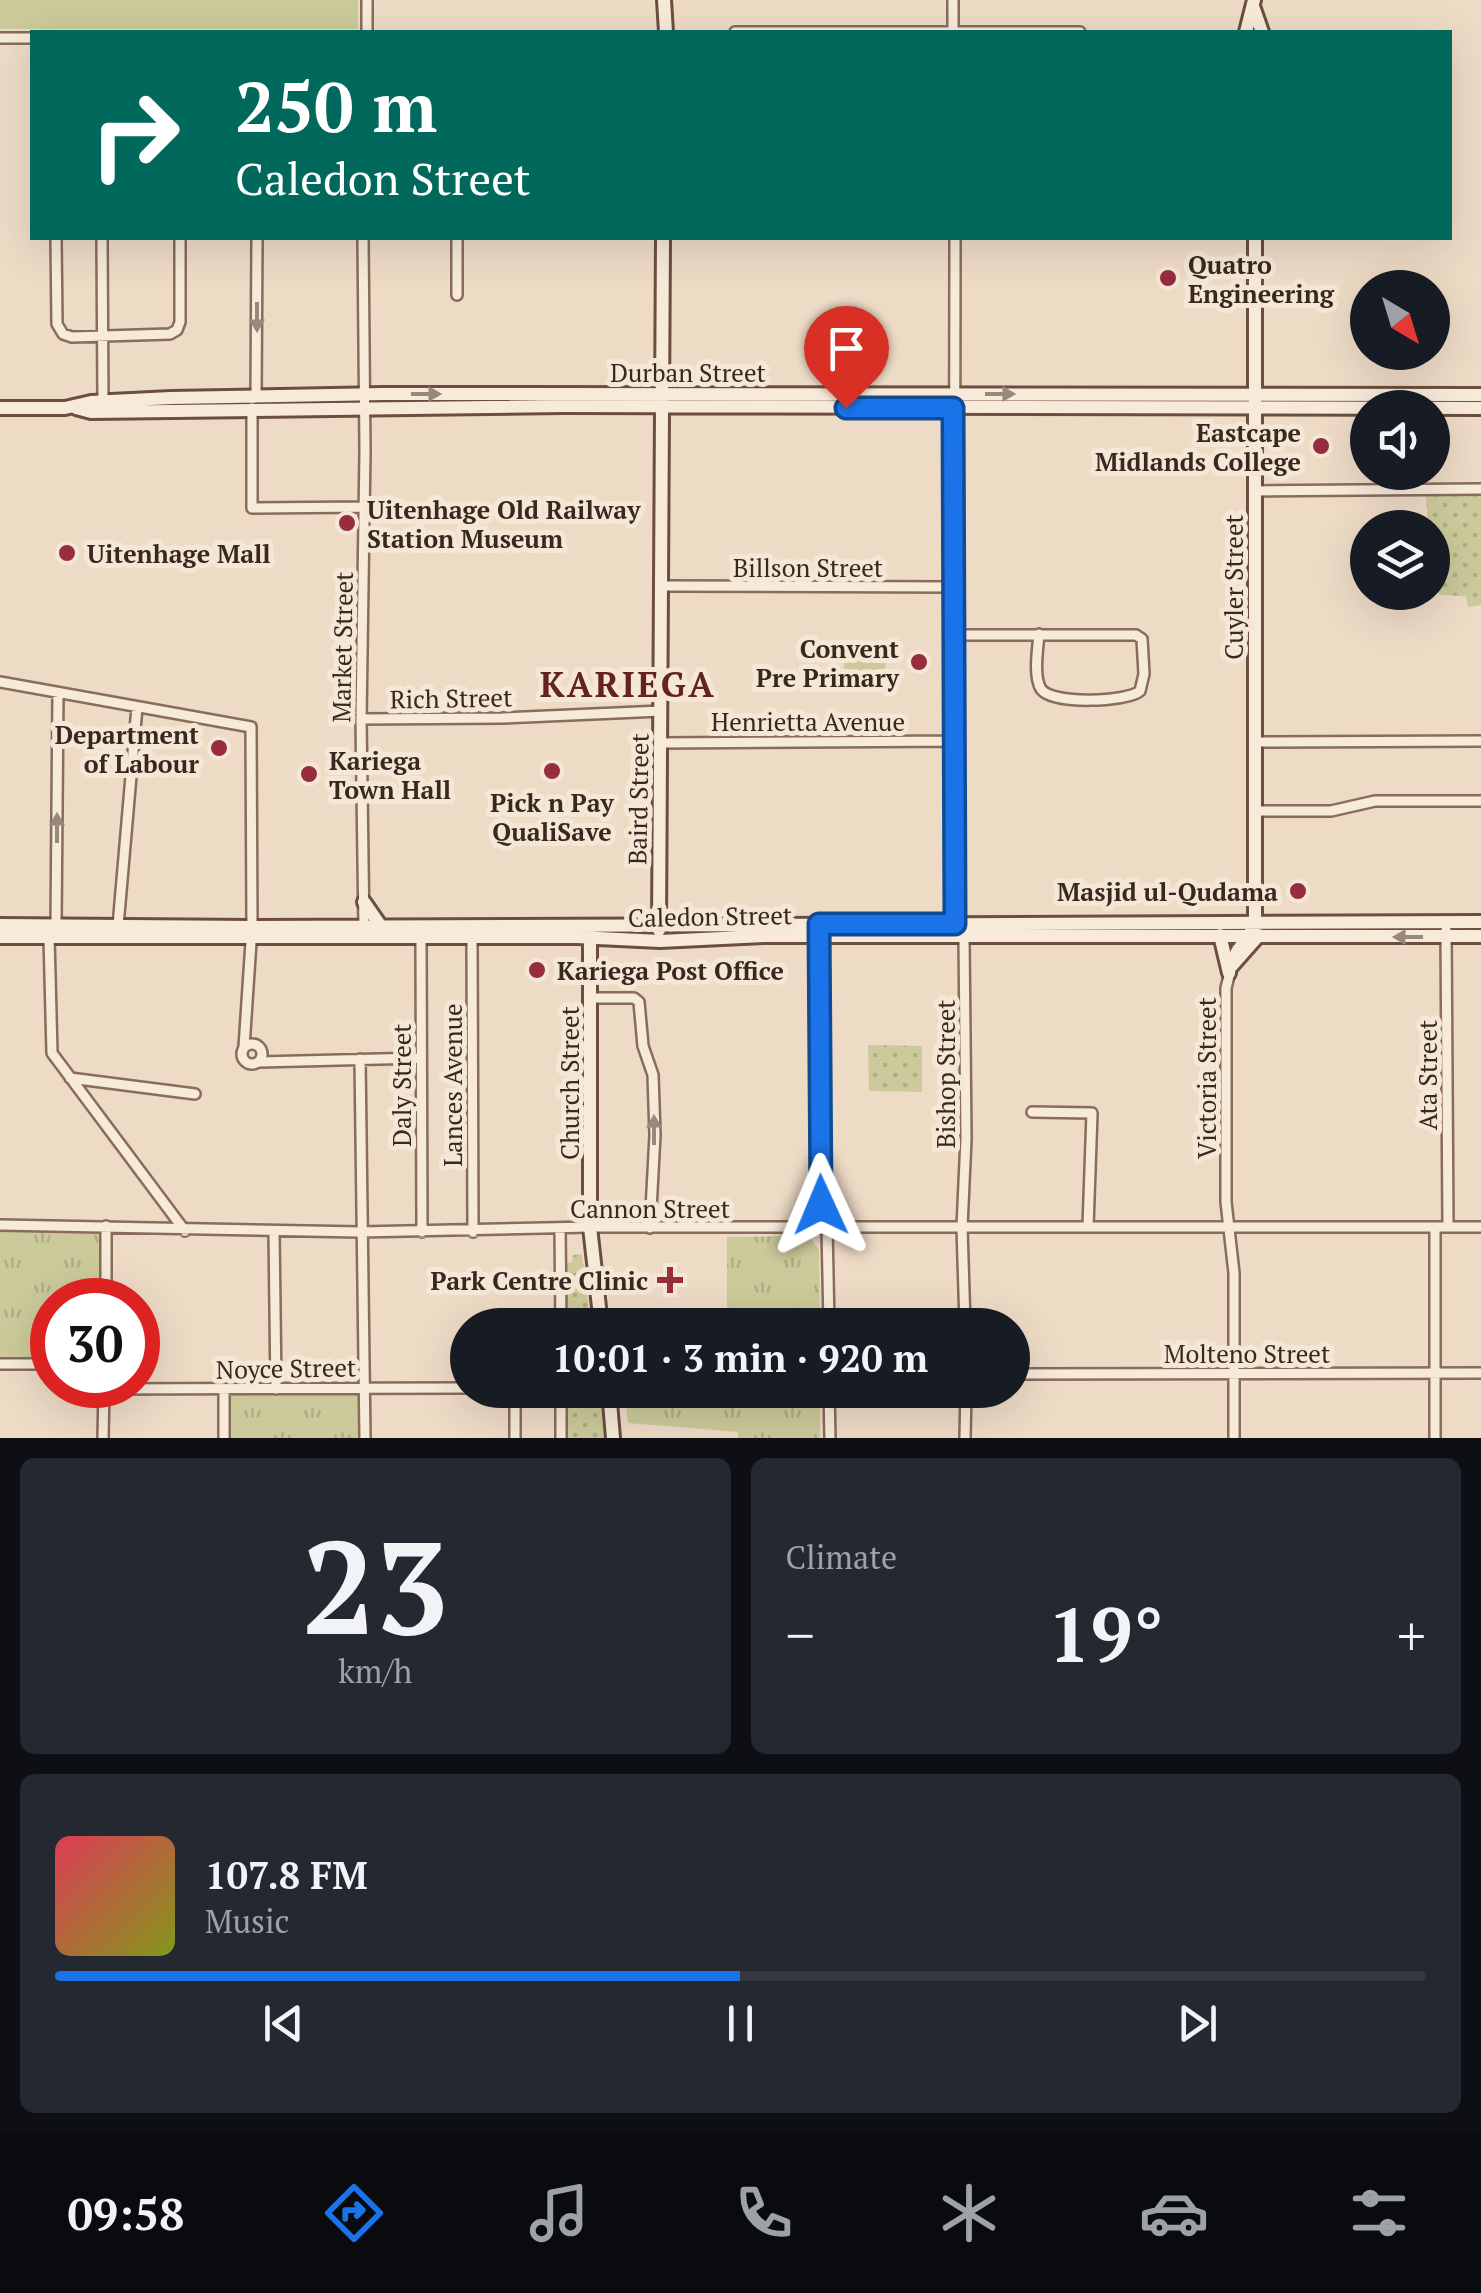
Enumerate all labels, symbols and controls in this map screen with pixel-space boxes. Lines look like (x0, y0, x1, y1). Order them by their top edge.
text: 250 m (235, 59, 437, 152)
icon: right (70, 70, 200, 200)
text: Caledon Street (235, 148, 530, 208)
place label: Quatro Engineering (1188, 248, 1335, 310)
marker: Quatro Engineering (1157, 267, 1179, 289)
north arrow (1350, 270, 1450, 370)
map controls (1350, 270, 1450, 610)
one-way arrow (249, 302, 265, 334)
pin (804, 306, 889, 409)
icon: arrive (819, 321, 874, 376)
street label: Durban Street (610, 356, 766, 389)
one-way arrow (410, 386, 442, 402)
one-way arrow (984, 386, 1016, 402)
button: sound (1350, 390, 1450, 490)
place label: Eastcape Midlands College (1095, 416, 1301, 478)
marker: Eastcape Midlands College (1310, 435, 1332, 457)
place label: Uitenhage Old Railway Station Museum (367, 493, 641, 555)
button: layers (1350, 510, 1450, 610)
marker: Uitenhage Old Railway Station Museum (336, 512, 358, 534)
street label: Cuyler Street (1217, 514, 1250, 660)
place label: Uitenhage Mall (87, 537, 271, 570)
marker: Uitenhage Mall (56, 542, 78, 564)
street label: Billson Street (733, 551, 883, 584)
street label: Market Street (324, 571, 360, 723)
place label: Convent Pre Primary (756, 632, 900, 694)
marker: Convent Pre Primary (908, 651, 930, 673)
district label: KARIEGA (540, 661, 716, 707)
street label: Rich Street (389, 680, 513, 716)
street label: Henrietta Avenue (711, 705, 905, 738)
place label: Department of Labour (55, 718, 199, 780)
street label: Baird Street (620, 733, 656, 865)
marker: Department of Labour (208, 737, 230, 759)
place label: Kariega Town Hall (329, 744, 451, 806)
marker: Pick n Pay QualiSave (541, 760, 563, 782)
marker: Kariega Town Hall (298, 763, 320, 785)
place label: Pick n Pay QualiSave (490, 786, 615, 848)
one-way arrow (49, 812, 65, 844)
place label: Masjid ul-Qudama (1057, 875, 1278, 908)
marker: Masjid ul-Qudama (1287, 880, 1309, 902)
street label: Caledon Street (628, 898, 792, 934)
one-way arrow (1391, 929, 1423, 945)
place label: Kariega Post Office (557, 954, 784, 987)
marker: Kariega Post Office (526, 959, 548, 981)
street label: Victoria Street (1190, 997, 1223, 1159)
street label: Bishop Street (929, 999, 962, 1149)
street label: Lances Avenue (436, 1003, 469, 1167)
street label: Church Street (553, 1006, 586, 1160)
street label: Ata Street (1411, 1020, 1444, 1130)
street label: Daly Street (385, 1023, 418, 1147)
one-way arrow (646, 1114, 662, 1146)
position arrow (769, 1153, 873, 1257)
street label: Cannon Street (570, 1192, 730, 1225)
place label: Park Centre Clinic (430, 1264, 648, 1297)
marker: Park Centre Clinic (657, 1267, 683, 1293)
speed limit sign: 30 (30, 1278, 160, 1408)
text: 10:01 · 3 min · 920 m (552, 1333, 928, 1383)
street label: Molteno Street (1164, 1337, 1330, 1370)
street label: Noyce Street (216, 1350, 356, 1386)
text: 23 (302, 1499, 449, 1671)
text: Climate (786, 1536, 897, 1578)
text: 19° (1048, 1584, 1164, 1683)
text: − (786, 1598, 815, 1671)
text: + (1397, 1598, 1426, 1671)
text: km/h (338, 1650, 412, 1692)
text: 107.8 FM (205, 1850, 368, 1900)
text: Music (205, 1900, 290, 1942)
icon: previous (256, 1996, 311, 2051)
icon: pause (713, 1996, 768, 2051)
icon: next (1170, 1996, 1225, 2051)
icon: directions (319, 2178, 389, 2248)
icon: music (524, 2178, 594, 2248)
icon: phone (729, 2178, 799, 2248)
icon: climate (934, 2178, 1004, 2248)
icon: car (1139, 2178, 1209, 2248)
icon: filters (1344, 2178, 1414, 2248)
text: 09:58 (67, 2183, 185, 2243)

